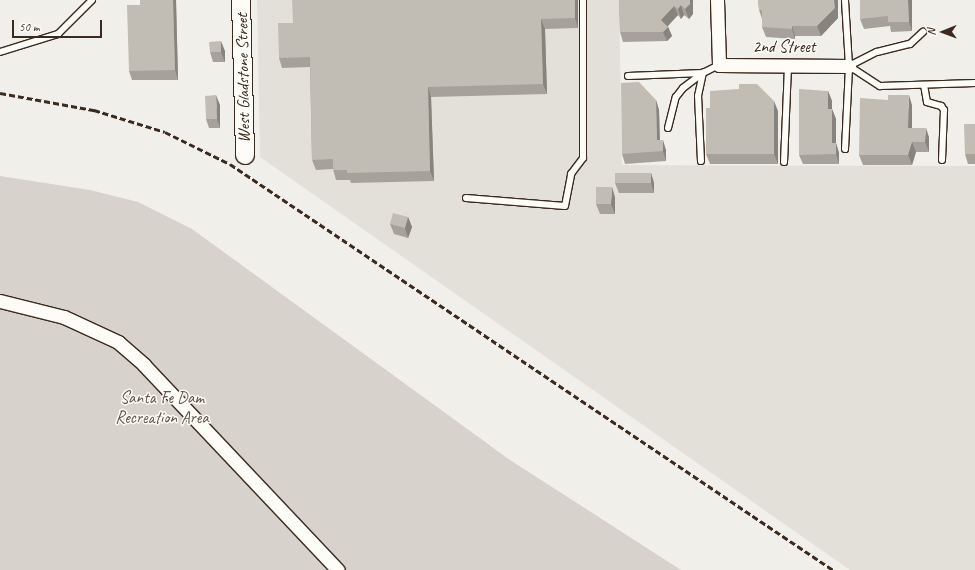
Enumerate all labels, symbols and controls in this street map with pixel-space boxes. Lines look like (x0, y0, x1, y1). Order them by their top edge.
scale bar (14, 12, 104, 38)
north arrow (923, 12, 963, 52)
street label: West Gladstone Street (232, 13, 254, 143)
text: 50 m (19, 19, 39, 35)
text: N (924, 29, 938, 36)
street label: 2nd Street (752, 37, 816, 57)
park label: Santa Fe Dam Recreation Area (116, 388, 208, 428)

